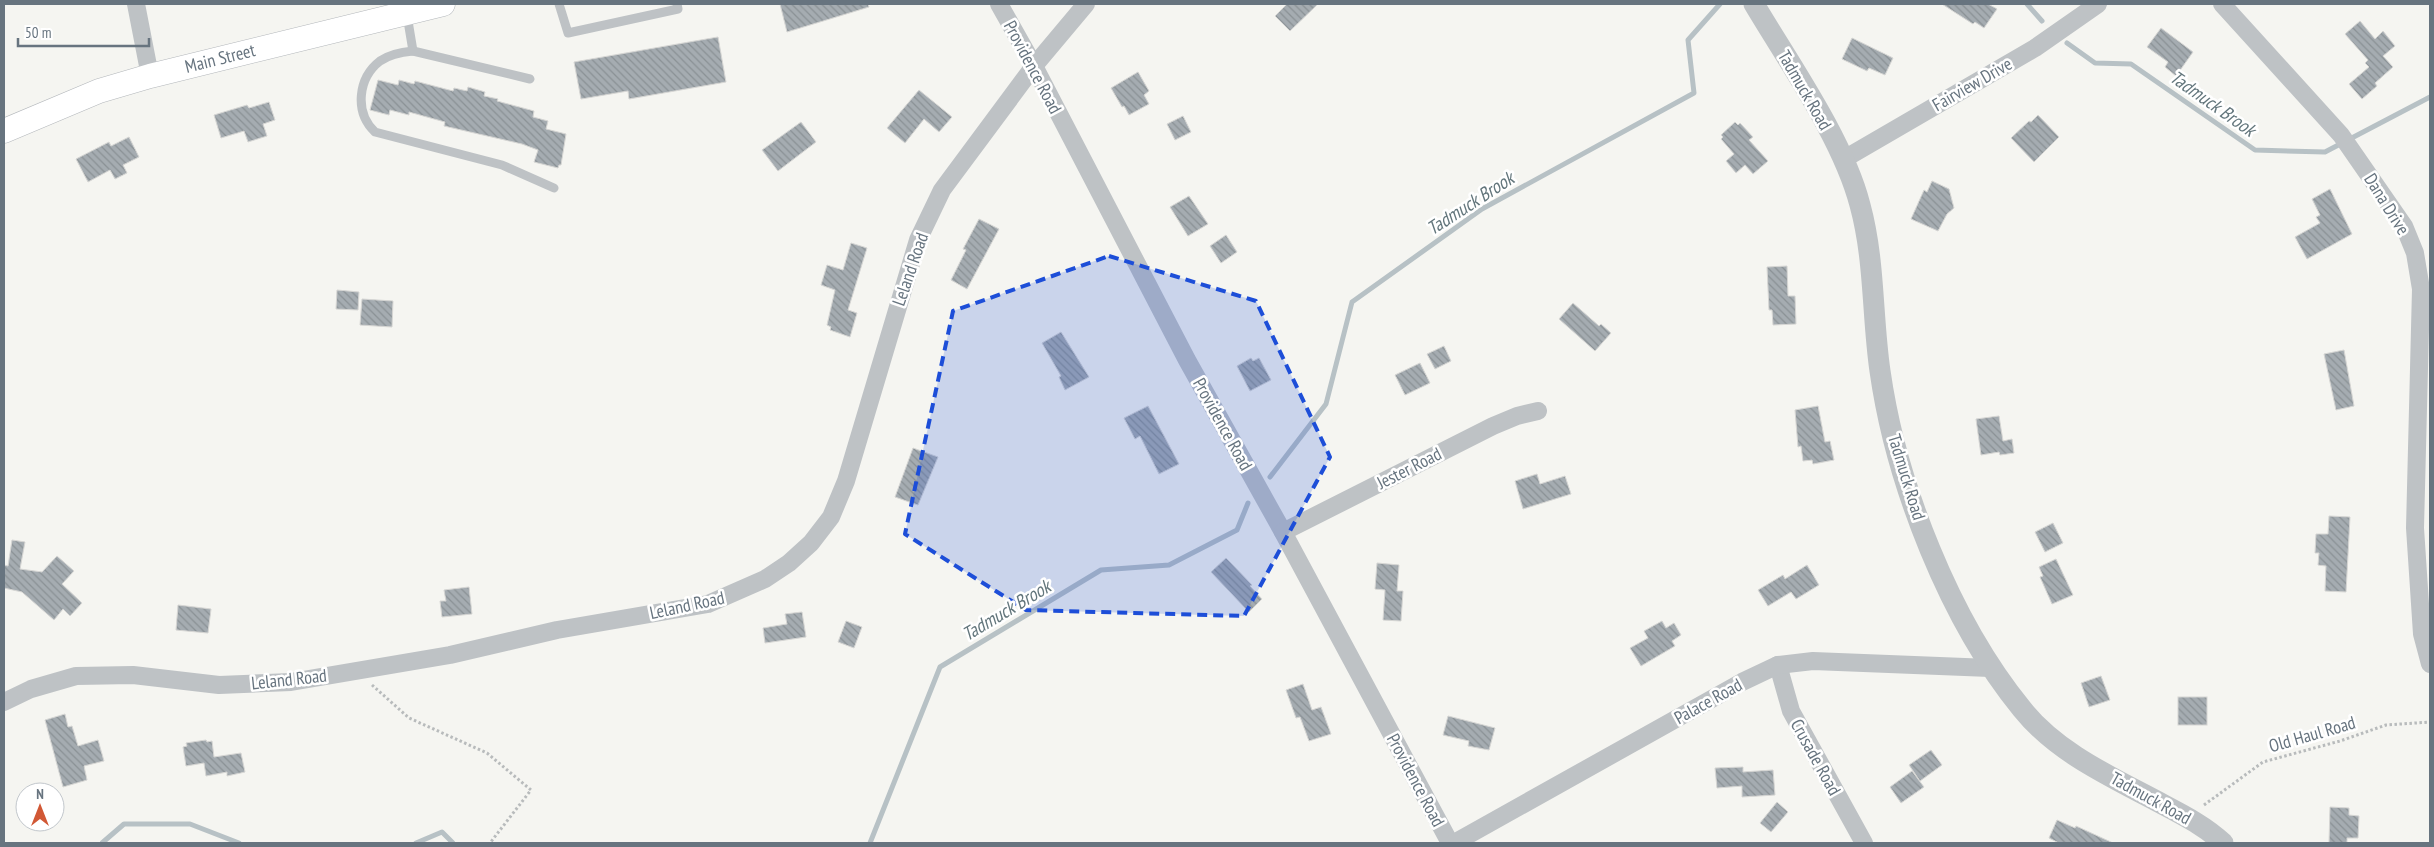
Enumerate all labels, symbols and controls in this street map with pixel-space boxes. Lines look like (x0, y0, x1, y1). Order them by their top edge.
scale bar (18, 15, 149, 47)
street label: Providence Road (999, 16, 1067, 118)
text: 50 m (25, 23, 51, 42)
street label: Main Street (182, 38, 258, 78)
street label: Tadmuck Road (1773, 46, 1837, 134)
street label: Fairview Drive (1928, 52, 2016, 116)
water label: Tadmuck Brook (2166, 65, 2263, 143)
water label: Tadmuck Brook (1422, 165, 1520, 240)
street label: Dana Drive (2359, 169, 2415, 239)
street label: Leland Road (887, 229, 933, 309)
street label: Providence Road (1188, 374, 1258, 474)
street label: Tadmuck Road (1883, 431, 1931, 523)
street label: Jester Road (1372, 442, 1445, 494)
water label: Tadmuck Brook (957, 573, 1057, 646)
street label: Leland Road (648, 586, 726, 624)
street label: Leland Road (250, 664, 328, 694)
street label: Palace Road (1670, 673, 1746, 729)
street label: Old Haul Road (2266, 711, 2358, 757)
street label: Crusade Road (1786, 715, 1846, 799)
street label: Providence Road (1382, 729, 1450, 831)
street label: Tadmuck Road (2107, 766, 2195, 830)
north arrow (15, 782, 65, 832)
text: N (36, 785, 44, 803)

